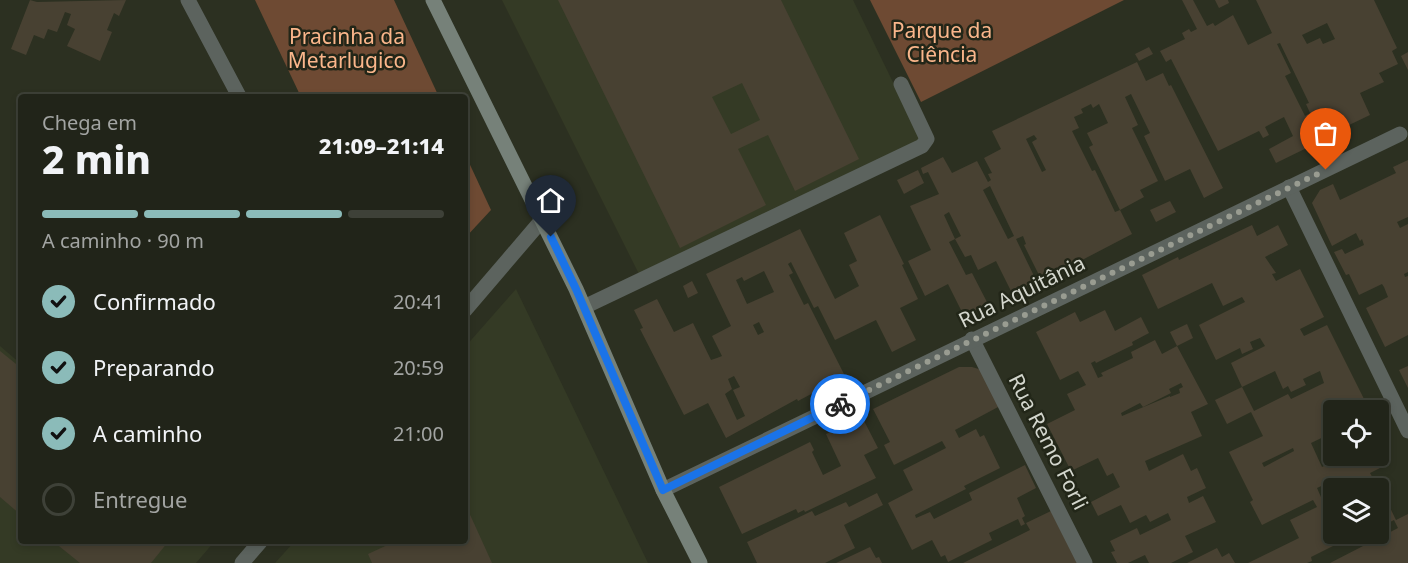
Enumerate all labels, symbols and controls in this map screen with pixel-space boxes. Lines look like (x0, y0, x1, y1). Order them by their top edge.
park label: Parque da Ciência (892, 16, 992, 68)
park label: Pracinha da Metarlugico (288, 22, 406, 74)
pin (1300, 108, 1351, 170)
text: Chega em (42, 109, 137, 136)
icon: bag (1309, 117, 1342, 150)
text: 21:09–21:14 (319, 130, 444, 160)
text: 2 min (42, 132, 151, 185)
pin (525, 175, 576, 237)
icon: home (534, 184, 567, 217)
text: A caminho · 90 m (42, 227, 204, 254)
street label: Rua Aquitânia (954, 248, 1090, 334)
icon: check (42, 285, 75, 318)
text: Confirmado (93, 286, 216, 316)
text: 20:41 (393, 288, 444, 315)
icon: check (42, 351, 75, 384)
text: Preparando (93, 352, 215, 382)
text: 20:59 (393, 354, 444, 381)
street label: Rua Remo Forli (1003, 369, 1095, 514)
courier (810, 374, 870, 434)
icon: bike (824, 388, 857, 421)
map controls (1323, 400, 1389, 544)
button: locate (1323, 400, 1389, 466)
icon: check (42, 417, 75, 450)
text: A caminho (93, 418, 202, 448)
text: 21:00 (393, 420, 444, 447)
button: layers (1323, 478, 1389, 544)
text: Entregue (93, 484, 187, 514)

